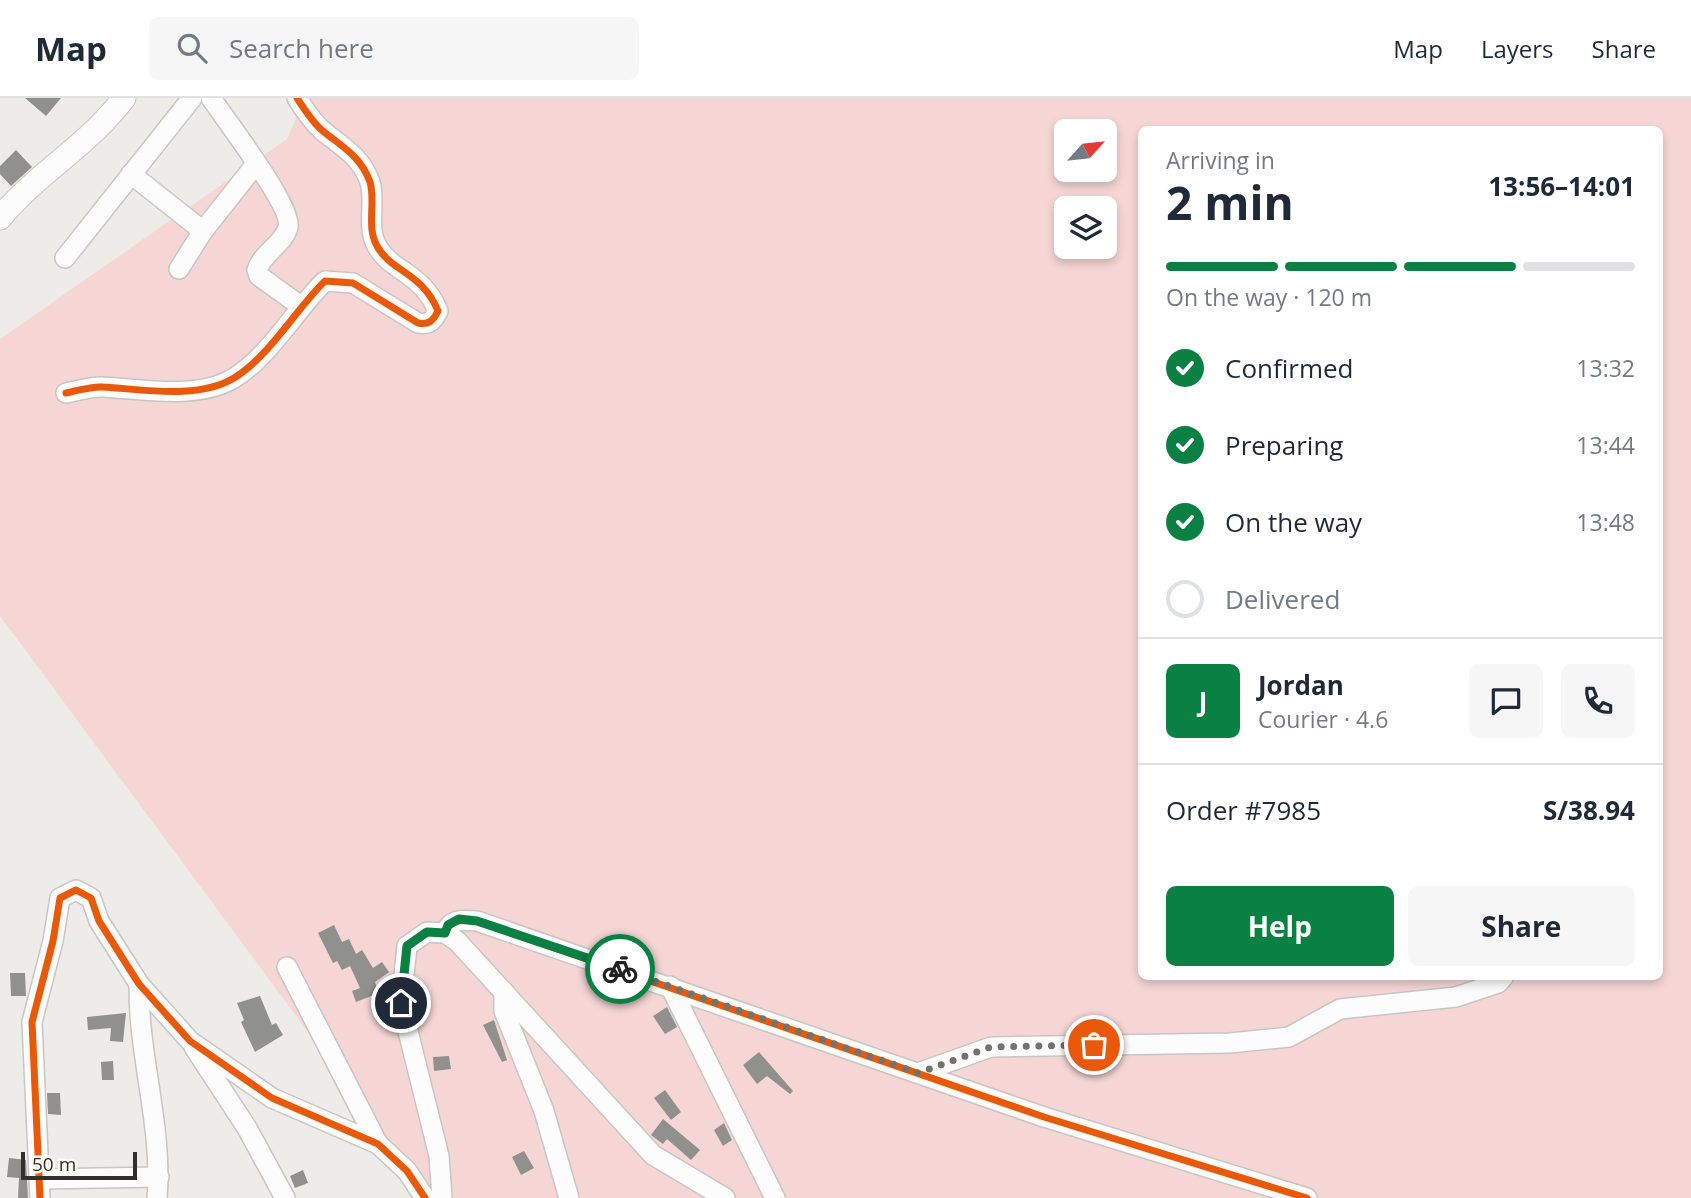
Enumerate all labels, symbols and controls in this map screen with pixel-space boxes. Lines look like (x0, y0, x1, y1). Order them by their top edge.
search box (149, 17, 639, 80)
text: Map (35, 26, 107, 71)
icon: search (173, 29, 211, 67)
text: Search here (229, 30, 374, 66)
text: Map (1393, 32, 1443, 65)
text: Layers (1481, 32, 1554, 65)
text: Share (1592, 32, 1656, 65)
north arrow (1054, 119, 1116, 182)
map controls (1054, 119, 1117, 259)
text: Arriving in (1166, 144, 1275, 176)
text: 13:56–14:01 (1488, 168, 1635, 204)
text: 2 min (1166, 171, 1294, 233)
button: layers (1054, 196, 1117, 259)
text: On the way · 120 m (1166, 281, 1372, 313)
icon: check (1166, 349, 1204, 387)
text: Confirmed (1225, 350, 1353, 386)
text: 13:32 (1576, 352, 1635, 384)
icon: check (1166, 426, 1204, 464)
text: Preparing (1225, 427, 1343, 463)
text: 13:44 (1576, 429, 1635, 461)
icon: check (1166, 503, 1204, 541)
text: On the way (1225, 504, 1362, 540)
text: 13:48 (1576, 506, 1635, 538)
text: Delivered (1225, 581, 1340, 617)
button: chat (1469, 664, 1543, 738)
button: phone (1561, 664, 1635, 738)
text: Jordan (1258, 667, 1344, 703)
text: J (1199, 683, 1207, 719)
text: Courier · 4.6 (1258, 703, 1388, 735)
text: Order #7985 (1166, 792, 1321, 828)
text: S/38.94 (1543, 792, 1635, 828)
button: Help (1166, 886, 1394, 966)
button: Share (1408, 886, 1635, 966)
courier (585, 934, 655, 1004)
icon: bike (601, 950, 639, 988)
pin (371, 973, 431, 1033)
icon: home (382, 984, 420, 1022)
pin (1064, 1015, 1124, 1075)
icon: bag (1075, 1026, 1113, 1064)
scale bar (21, 1149, 136, 1181)
text: 50 m (32, 1151, 76, 1177)

